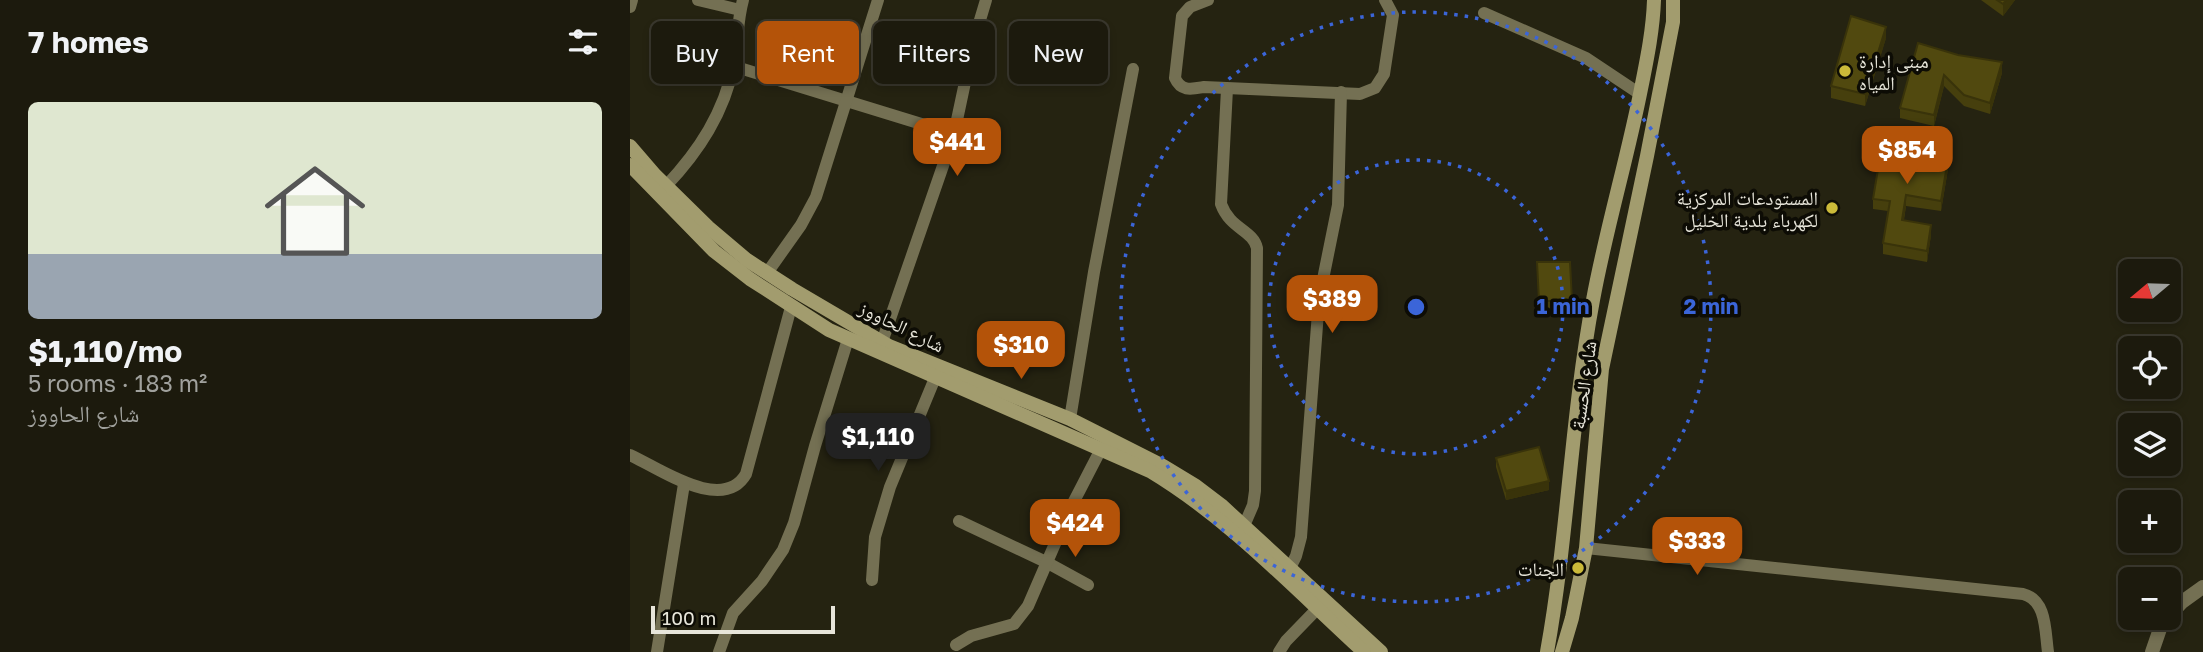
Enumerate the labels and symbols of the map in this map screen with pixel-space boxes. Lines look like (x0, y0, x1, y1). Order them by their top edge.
place label: مبنى إدارة المياه (1859, 49, 1929, 94)
marker: مبنى إدارة المياه (1837, 63, 1853, 79)
pin: $441 (916, 118, 998, 178)
pin: $854 (1866, 127, 1948, 186)
place label: المستودعات المركزية لكهرباء بلدية الخليل (1677, 186, 1818, 232)
marker: المستودعات المركزية لكهرباء بلدية الخليل (1824, 200, 1840, 216)
north arrow (2118, 259, 2180, 322)
pin: $389 (1291, 276, 1373, 335)
text: 1 min (1537, 293, 1589, 319)
text: 2 min (1684, 293, 1738, 319)
street label: شارع الحاووز (854, 295, 948, 357)
centre of rings (1404, 295, 1428, 319)
pin: $310 (980, 322, 1062, 381)
street label: شارع الحسبة (1565, 339, 1602, 431)
pin: $1,110 (821, 414, 935, 473)
pin: $424 (1034, 500, 1116, 559)
pin: $333 (1656, 518, 1738, 577)
place label: الجنات (1518, 557, 1564, 580)
marker: الجنات (1570, 560, 1586, 576)
scale bar (651, 603, 835, 635)

